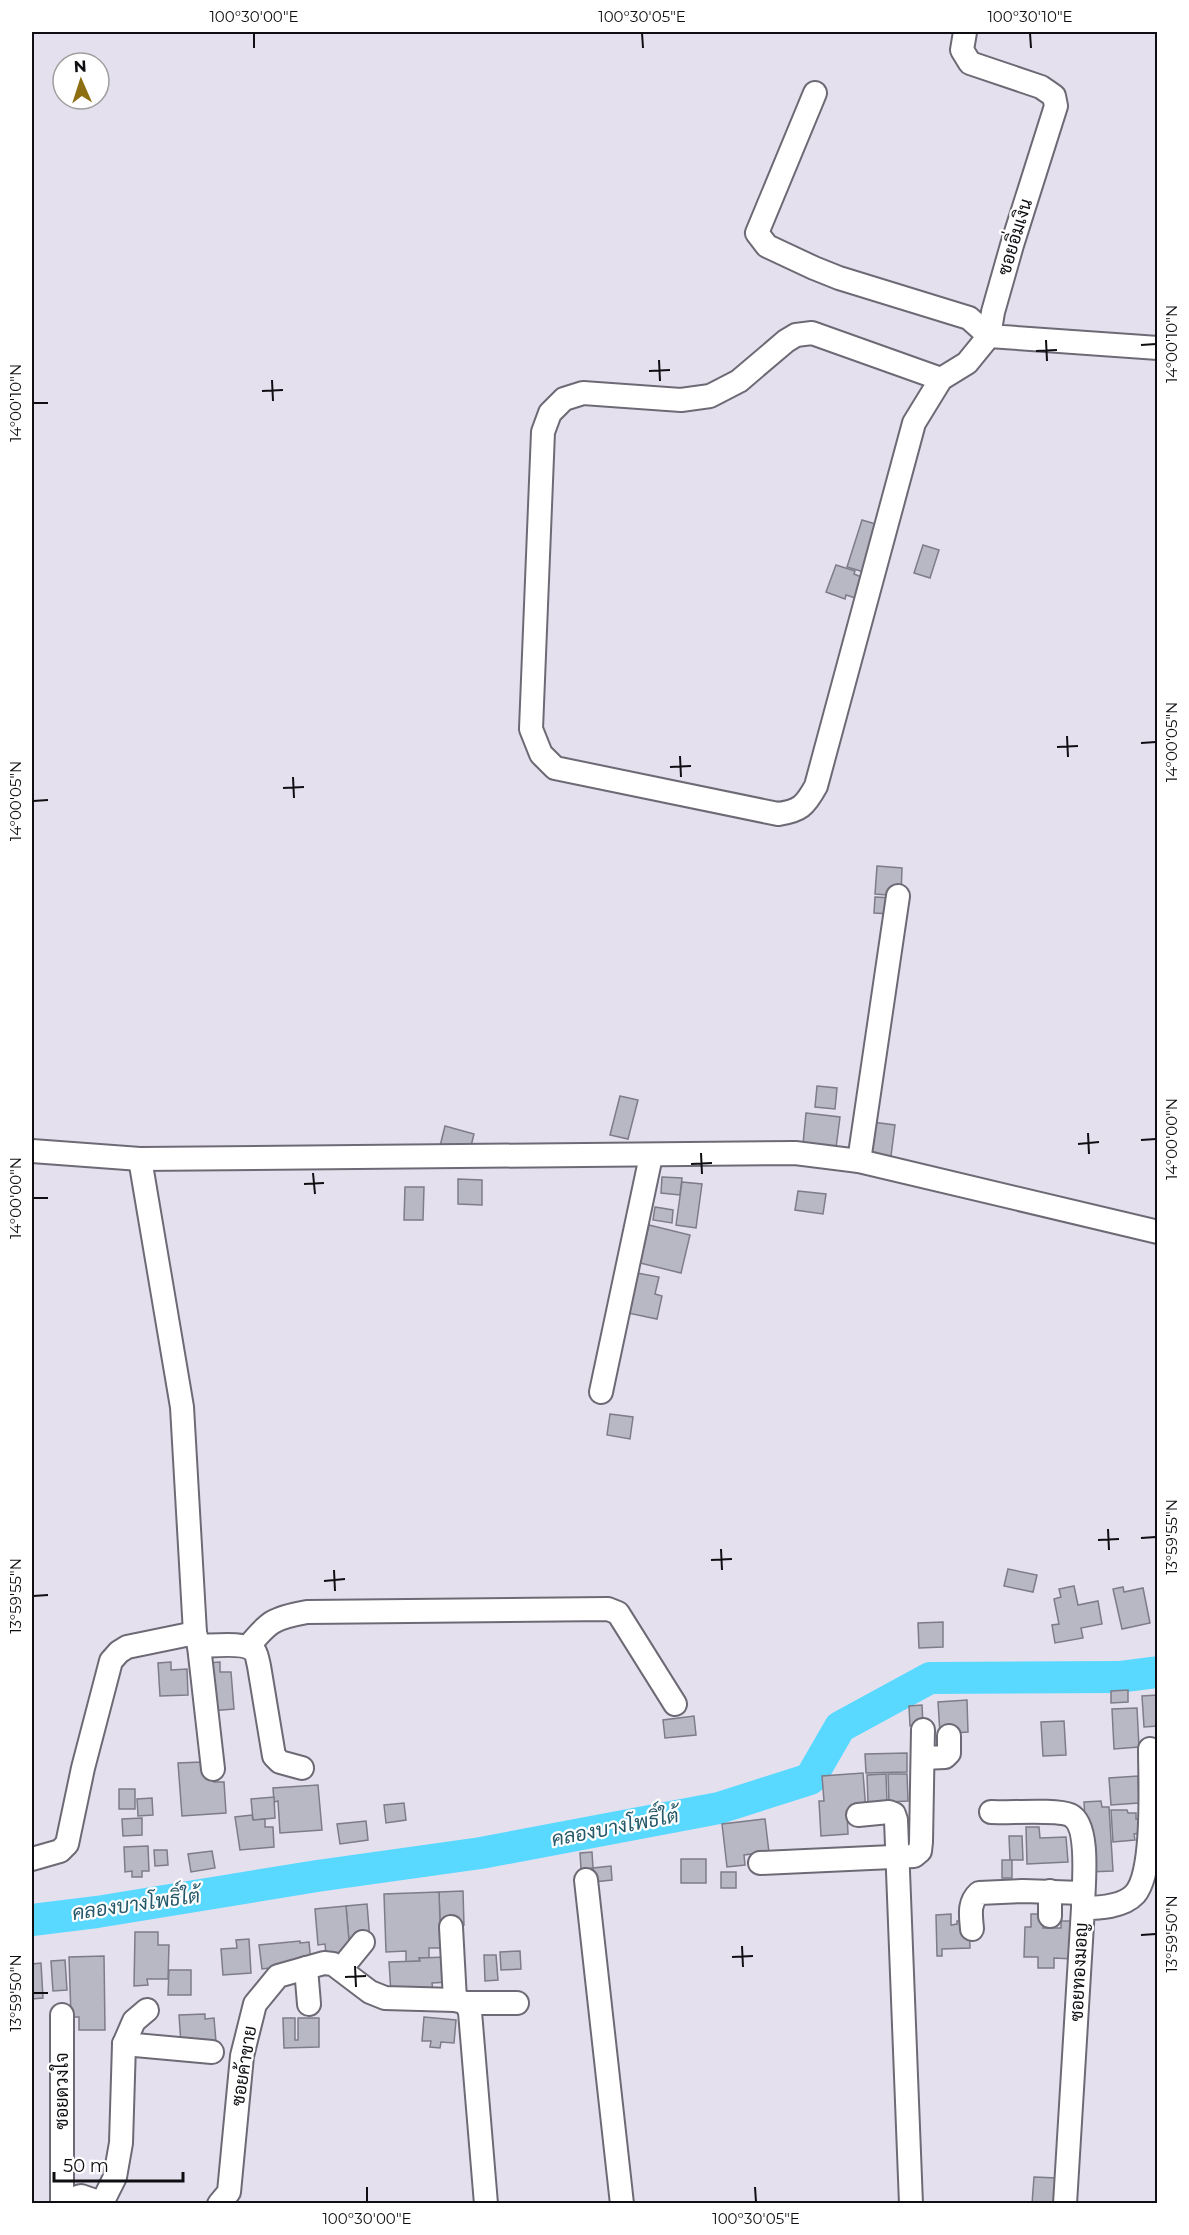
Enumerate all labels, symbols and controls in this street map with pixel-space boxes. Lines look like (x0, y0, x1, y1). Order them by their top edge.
text: 100°30'00"E (209, 7, 299, 26)
text: 100°30'05"E (598, 7, 686, 26)
text: 100°30'10"E (987, 7, 1073, 26)
north arrow (51, 51, 111, 111)
text: N (73, 57, 87, 76)
street label: ซอยอิ่มเงิน (989, 195, 1037, 278)
text: 14°00'10"N (1162, 305, 1181, 383)
text: 14°00'10"N (6, 364, 25, 442)
text: 14°00'05"N (1162, 702, 1181, 782)
text: 14°00'05"N (6, 761, 25, 841)
text: 14°00'00"N (1162, 1098, 1181, 1180)
text: 14°00'00"N (6, 1157, 25, 1239)
text: 13°59'55"N (1162, 1499, 1181, 1575)
text: 13°59'55"N (6, 1558, 25, 1634)
water label: คลองบางโพธิ์ใต้ (548, 1796, 684, 1851)
water label: คลองบางโพธิ์ใต้ (70, 1877, 205, 1925)
text: 13°59'50"N (1162, 1895, 1181, 1973)
street label: ซอยทองมอญ (1065, 1922, 1093, 2022)
text: 13°59'50"N (6, 1954, 25, 2032)
street label: ซอยค้าขาย (226, 2024, 261, 2108)
street label: ซอยดวงใจ (49, 2053, 73, 2129)
scale bar (54, 2145, 183, 2183)
text: 50 m (63, 2155, 109, 2177)
text: 100°30'00"E (322, 2209, 412, 2228)
text: 100°30'05"E (712, 2209, 800, 2228)

